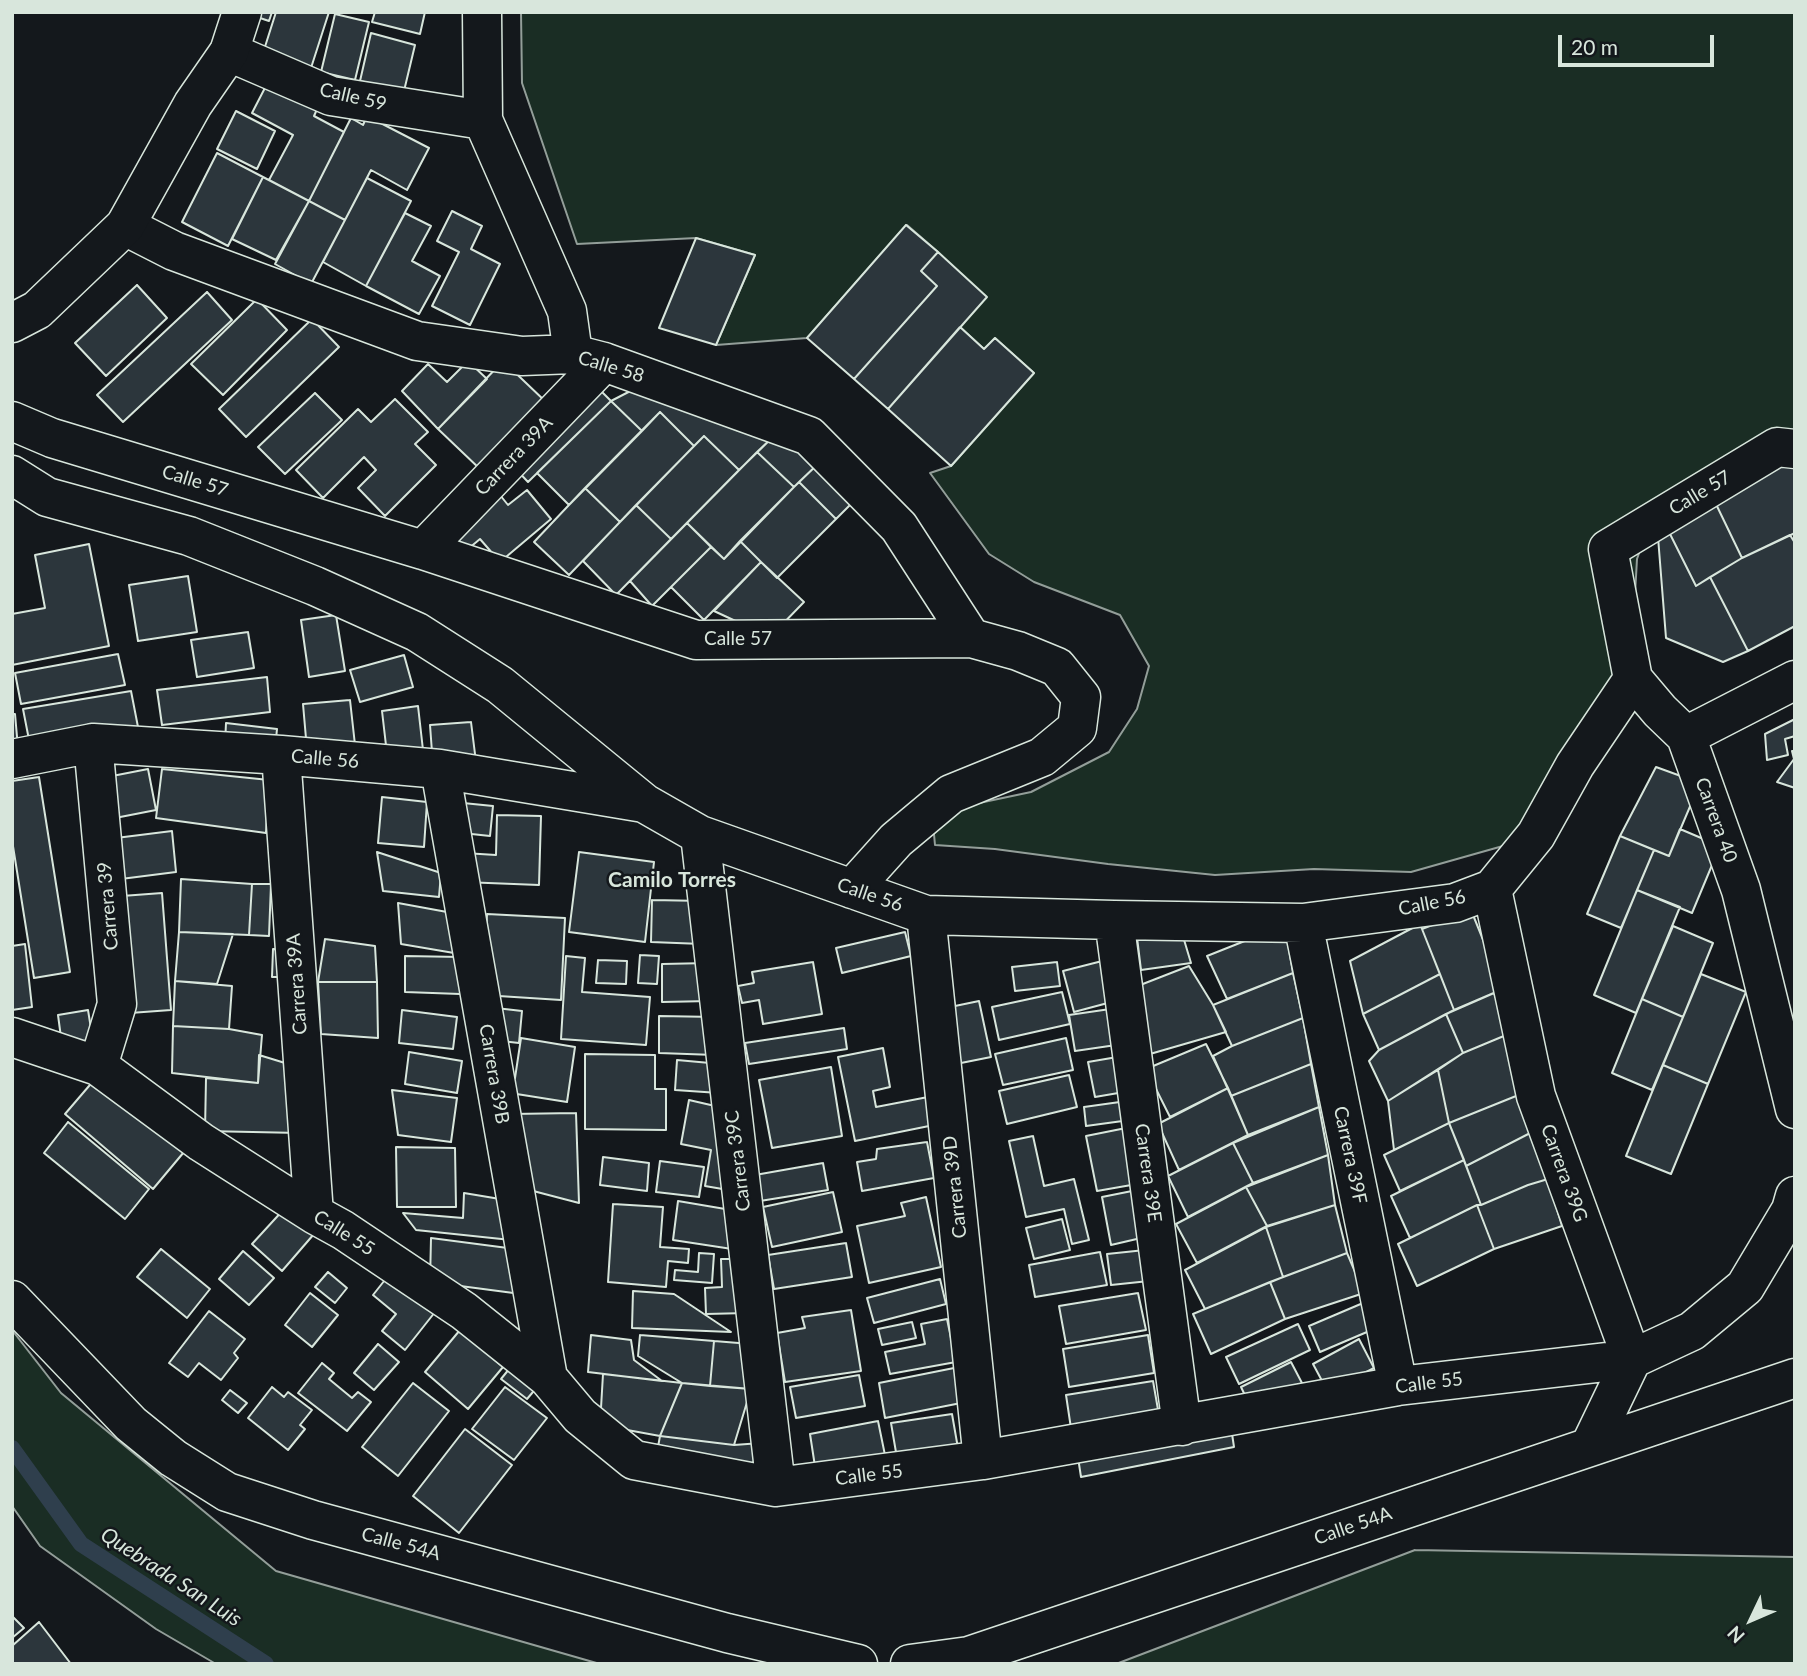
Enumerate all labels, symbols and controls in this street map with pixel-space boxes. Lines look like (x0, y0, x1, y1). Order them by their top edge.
scale bar (1562, 21, 1718, 65)
text: 20 m (1571, 34, 1618, 59)
street label: Calle 59 (317, 78, 389, 116)
street label: Calle 58 (575, 346, 647, 388)
street label: Carrera 39A (471, 412, 557, 500)
street label: Calle 57 (159, 460, 231, 502)
street label: Calle 57 (1665, 466, 1735, 520)
street label: Calle 57 (704, 628, 772, 650)
street label: Calle 56 (290, 745, 360, 773)
street label: Carrera 40 (1690, 774, 1742, 866)
street label: Carrera 39 (93, 861, 123, 951)
district label: Camilo Torres (608, 867, 736, 893)
street label: Calle 56 (834, 873, 906, 917)
street label: Calle 56 (1396, 885, 1468, 921)
street label: Carrera 39A (282, 933, 312, 1035)
street label: Carrera 39B (474, 1022, 514, 1126)
street label: Carrera 39F (1329, 1104, 1371, 1206)
street label: Carrera 39C (721, 1109, 755, 1213)
street label: Carrera 39G (1536, 1121, 1592, 1225)
street label: Carrera 39E (1130, 1122, 1166, 1224)
street label: Carrera 39D (938, 1135, 972, 1239)
street label: Calle 55 (309, 1205, 379, 1261)
street label: Calle 55 (1394, 1368, 1464, 1398)
street label: Calle 55 (834, 1460, 904, 1490)
street label: Calle 54A (1311, 1502, 1395, 1550)
water label: Quebrada San Luis (96, 1522, 246, 1632)
street label: Calle 54A (359, 1523, 443, 1565)
north arrow (1716, 1585, 1786, 1655)
text: N (1722, 1622, 1749, 1648)

